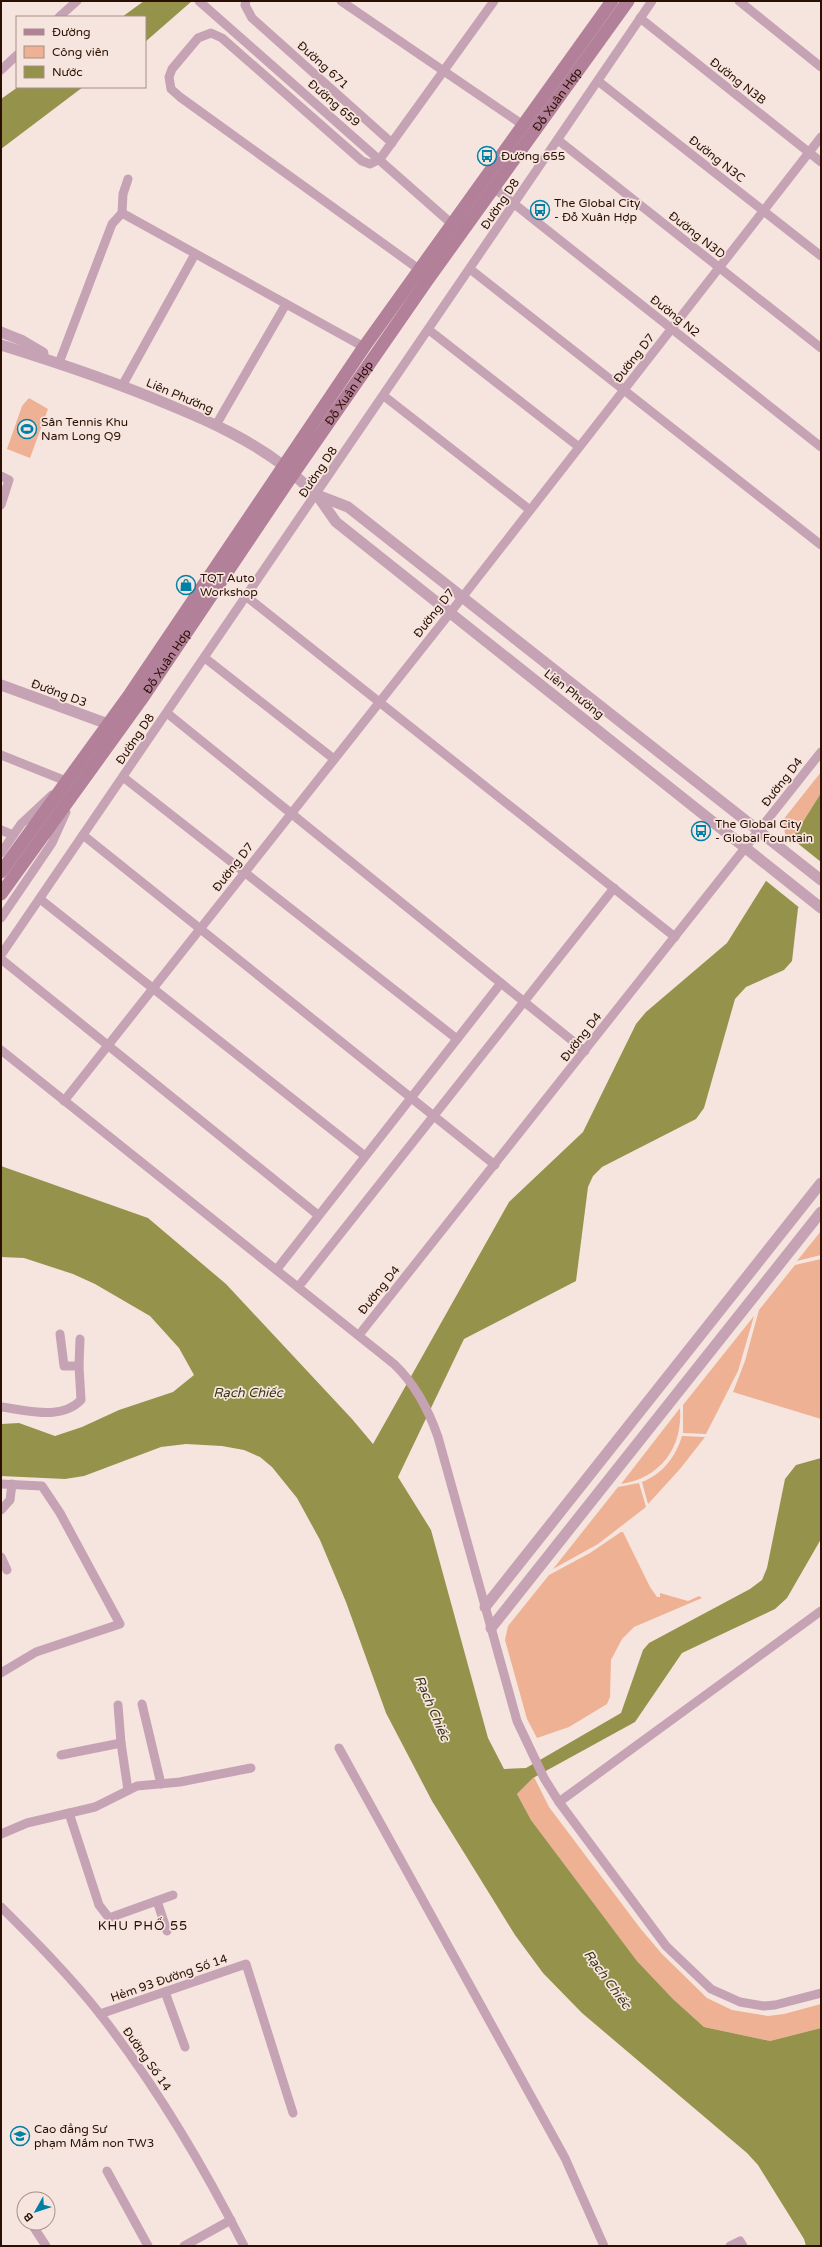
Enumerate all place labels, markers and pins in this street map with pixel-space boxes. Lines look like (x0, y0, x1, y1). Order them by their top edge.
bus stop icon: Đường 655 (476, 145, 498, 167)
place label: Đường 655 (501, 149, 565, 163)
place label: The Global City - Đỗ Xuân Hợp (554, 196, 641, 224)
bus stop icon: The Global City - Đỗ Xuân Hợp (529, 199, 551, 221)
place label: Sân Tennis Khu Nam Long Q9 (41, 415, 128, 443)
sports icon: Sân Tennis Khu Nam Long Q9 (16, 418, 38, 440)
place label: TQT Auto Workshop (200, 571, 258, 599)
shop icon: TQT Auto Workshop (175, 574, 197, 596)
place label: The Global City - Global Fountain (715, 817, 813, 845)
bus stop icon: The Global City - Global Fountain (690, 820, 712, 842)
place label: Cao đẳng Sư phạm Mầm non TW3 (34, 2122, 154, 2150)
school or university icon: Cao đẳng Sư phạm Mầm non TW3 (9, 2125, 31, 2147)

